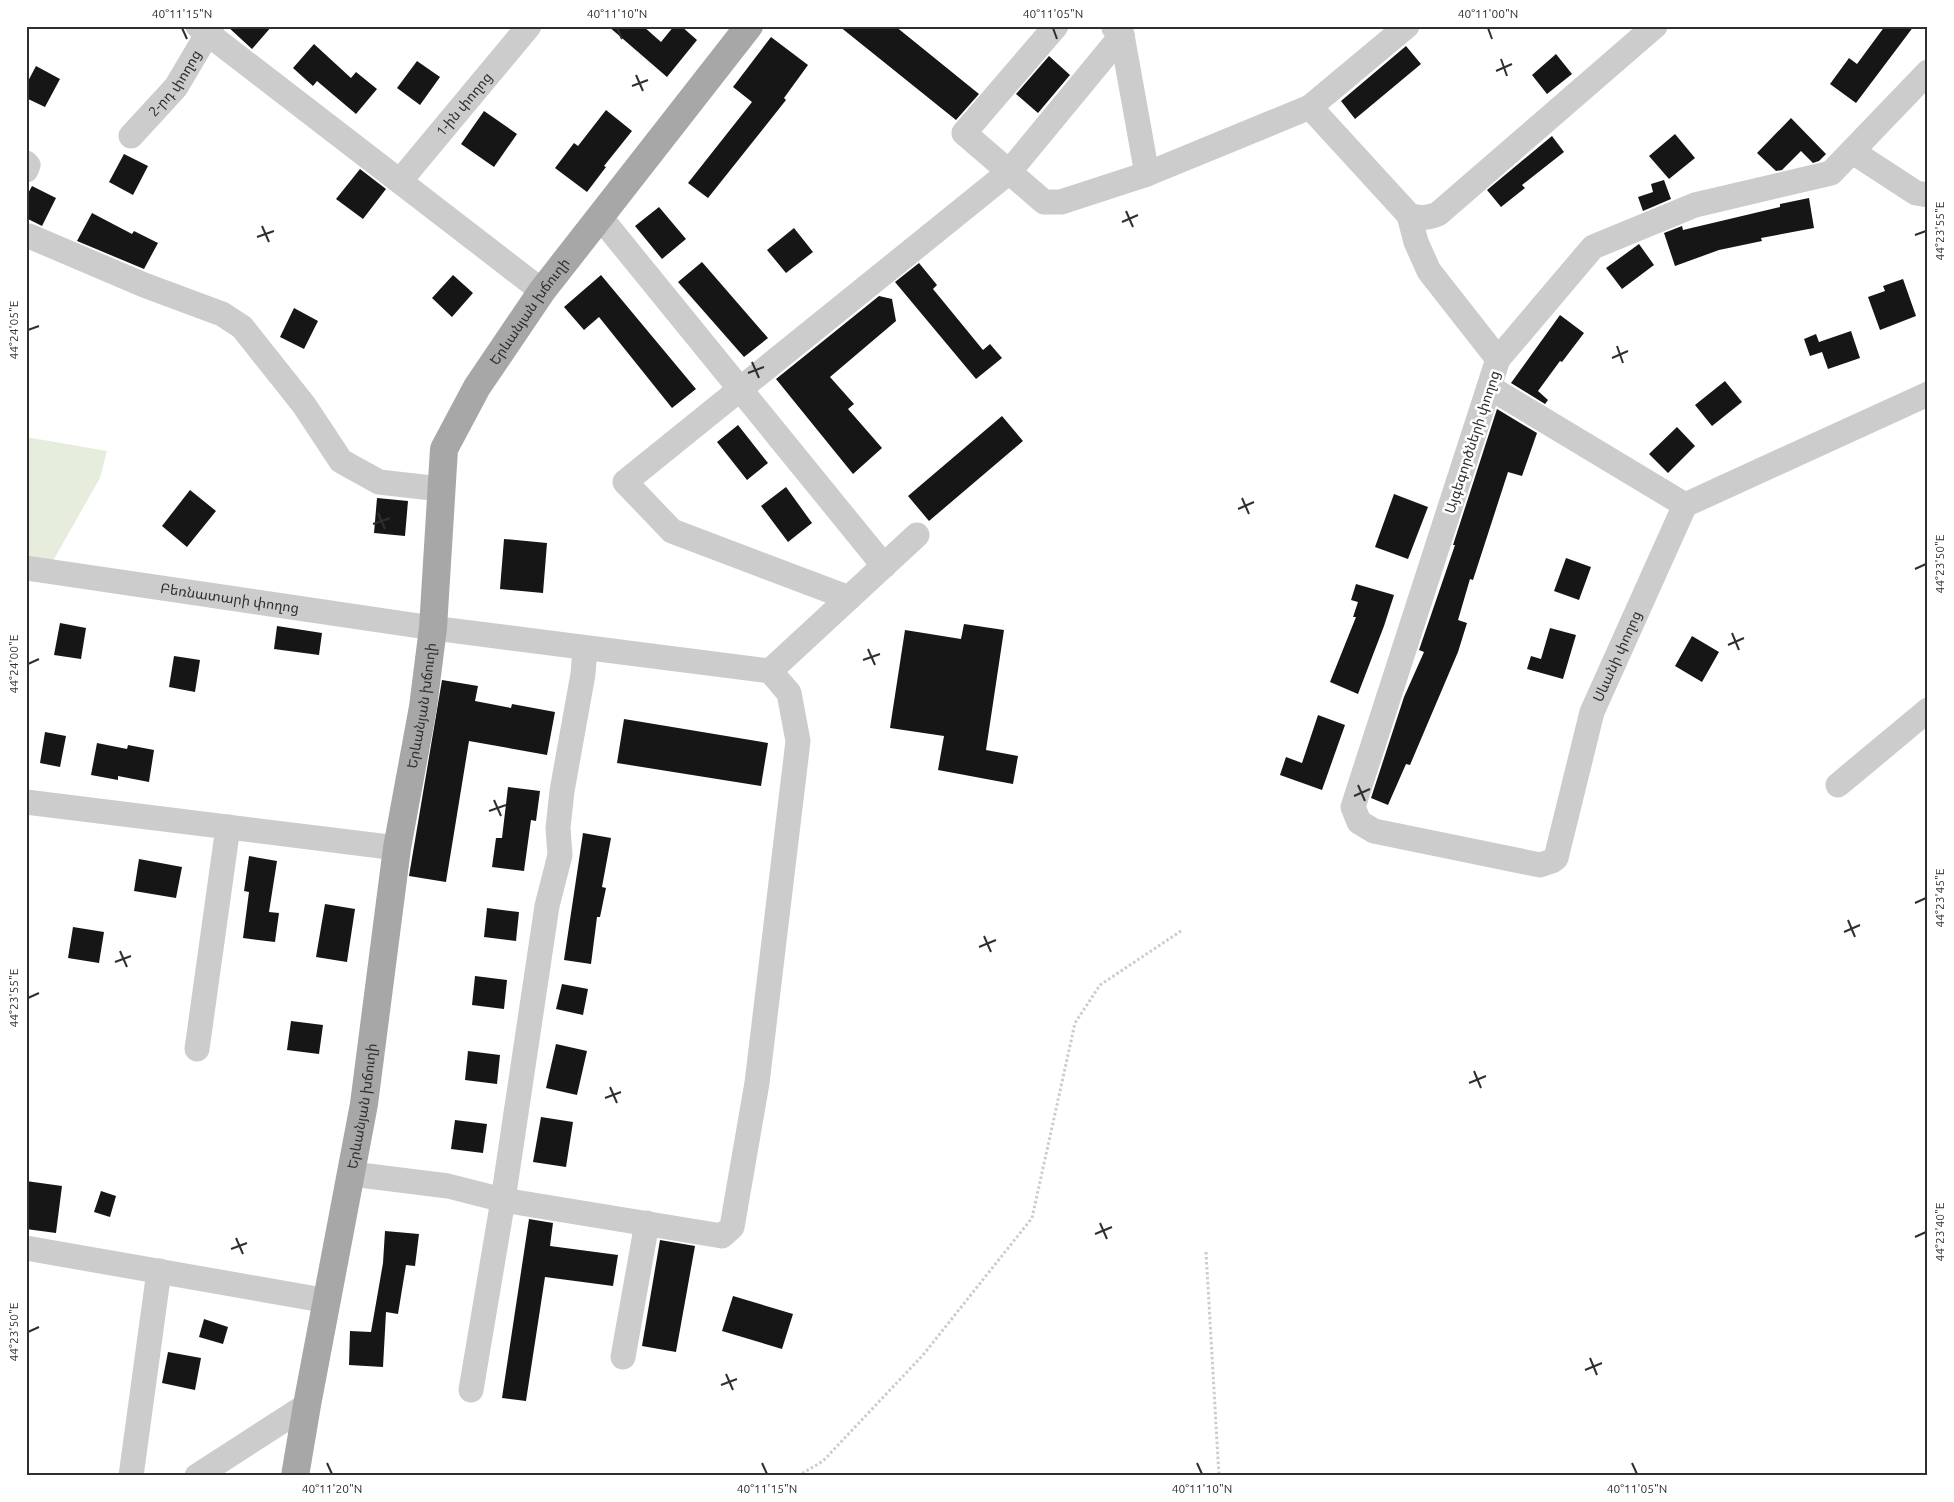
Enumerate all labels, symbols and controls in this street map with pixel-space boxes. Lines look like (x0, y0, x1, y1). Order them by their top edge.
text: 40°11'15"N (152, 7, 212, 20)
text: 40°11'10"N (587, 7, 647, 20)
text: 40°11'05"N (1023, 7, 1083, 20)
text: 40°11'00"N (1458, 7, 1518, 20)
street label: 2-րդ փողոց (145, 47, 204, 120)
street label: 1-ին փողոց (433, 69, 495, 139)
text: 44°23'55"E (1933, 201, 1946, 260)
street label: Երևանյան խճուղի (486, 255, 573, 368)
text: 44°24'05"E (7, 300, 20, 359)
street label: Այգեգործների փողոց (1441, 368, 1503, 516)
text: 44°23'50"E (1933, 534, 1946, 593)
street label: Բեռնատարի փողոց (159, 580, 300, 616)
street label: Սևանի փողոց (1590, 608, 1644, 704)
text: 44°24'00"E (7, 634, 20, 693)
street label: Երևանյան խճուղի (404, 642, 439, 770)
text: 44°23'45"E (1933, 868, 1946, 927)
text: 44°23'55"E (7, 968, 20, 1027)
street label: Երևանյան խճուղի (344, 1042, 380, 1170)
text: 44°23'40"E (1933, 1202, 1946, 1261)
text: 44°23'50"E (7, 1302, 20, 1361)
text: 40°11'20"N (302, 1482, 362, 1495)
text: 40°11'15"N (737, 1482, 797, 1495)
text: 40°11'10"N (1172, 1482, 1232, 1495)
text: 40°11'05"N (1607, 1482, 1667, 1495)

